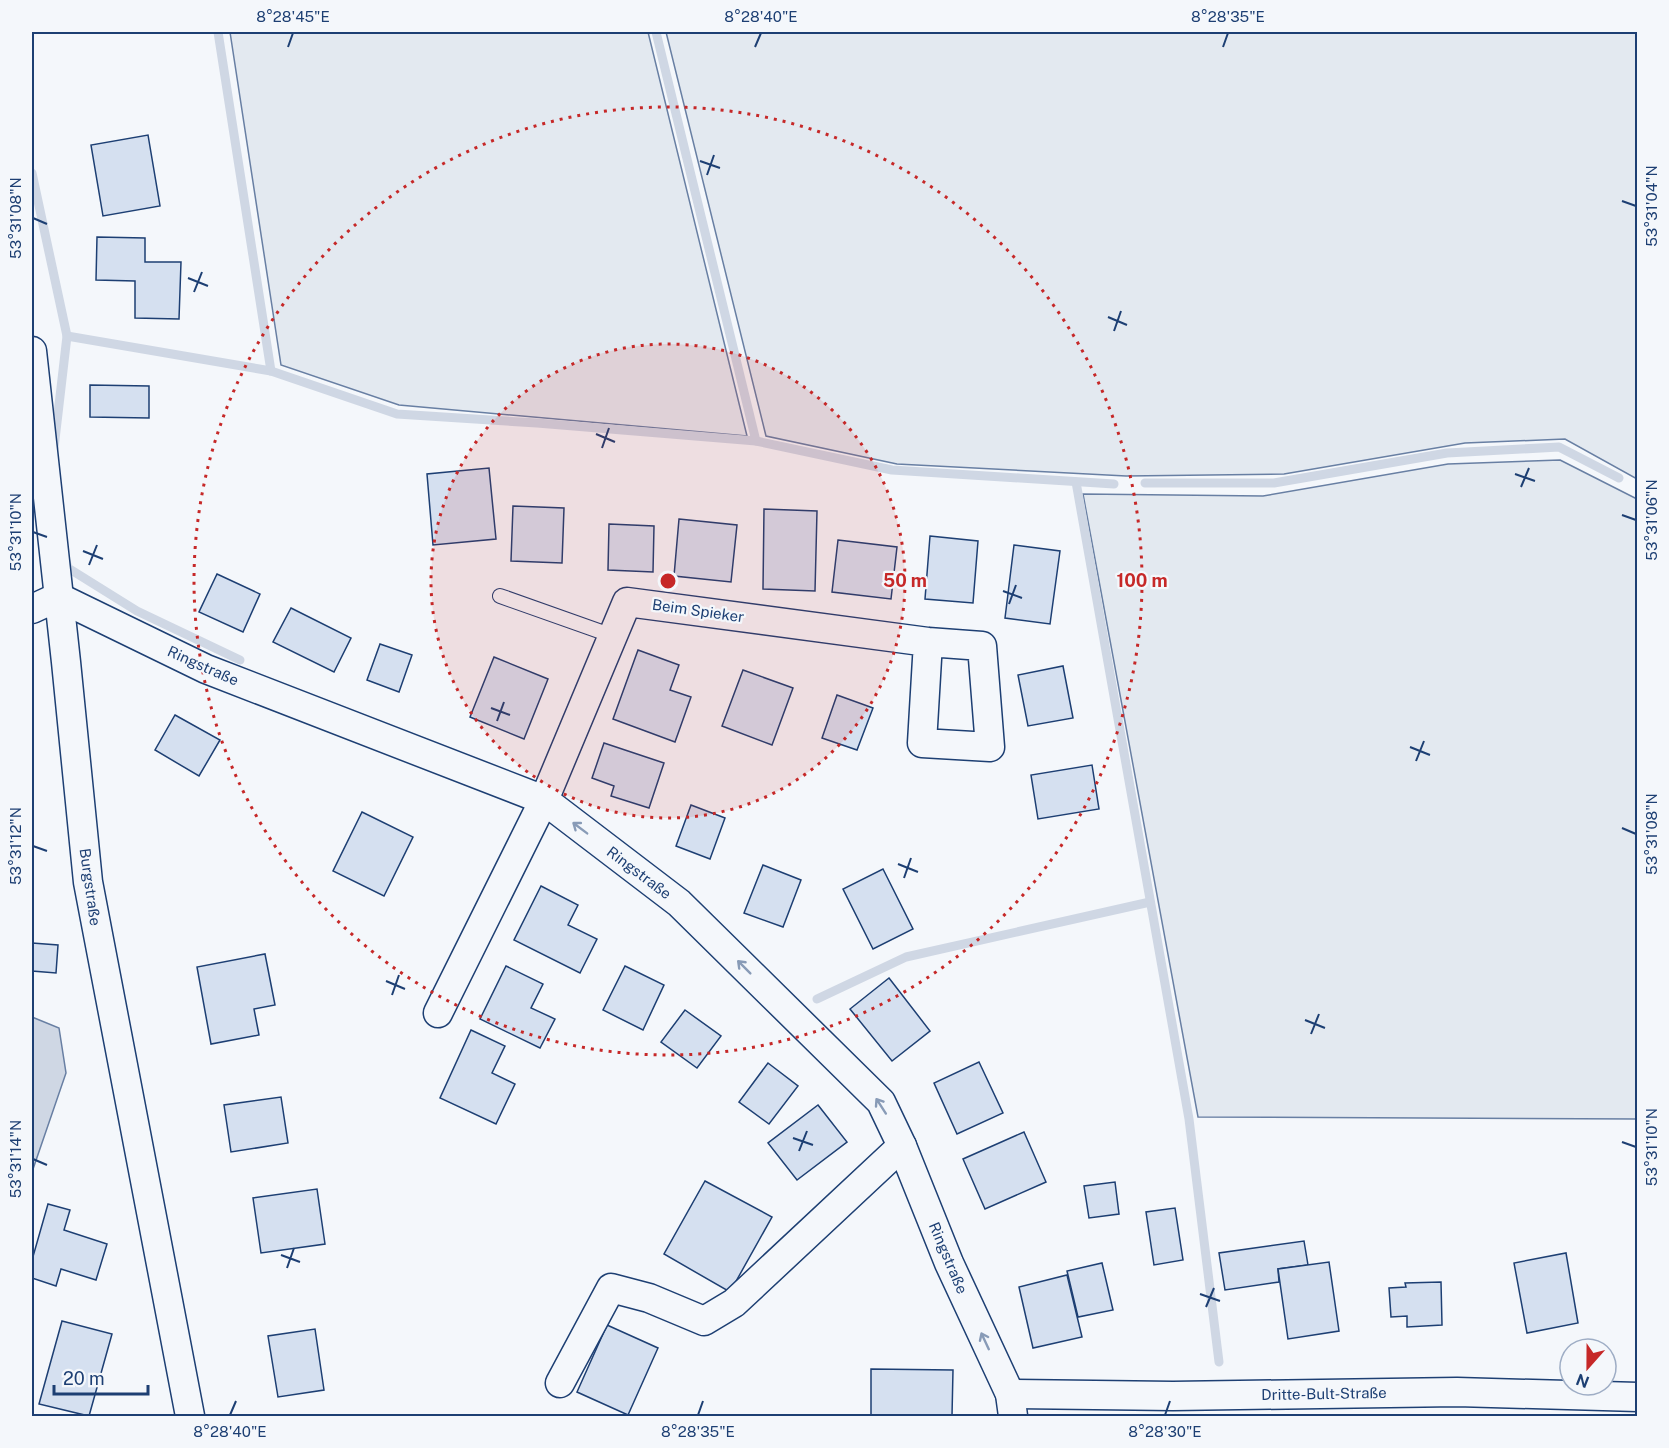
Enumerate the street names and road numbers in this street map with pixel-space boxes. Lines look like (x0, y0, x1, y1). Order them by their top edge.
street label: Beim Spieker (651, 596, 745, 625)
street label: Ringstraße (165, 642, 241, 689)
street label: Ringstraße (604, 843, 675, 902)
street label: Burgstraße (77, 847, 104, 927)
street label: Ringstraße (926, 1219, 971, 1296)
street label: Dritte-Bult-Straße (1261, 1384, 1387, 1403)

